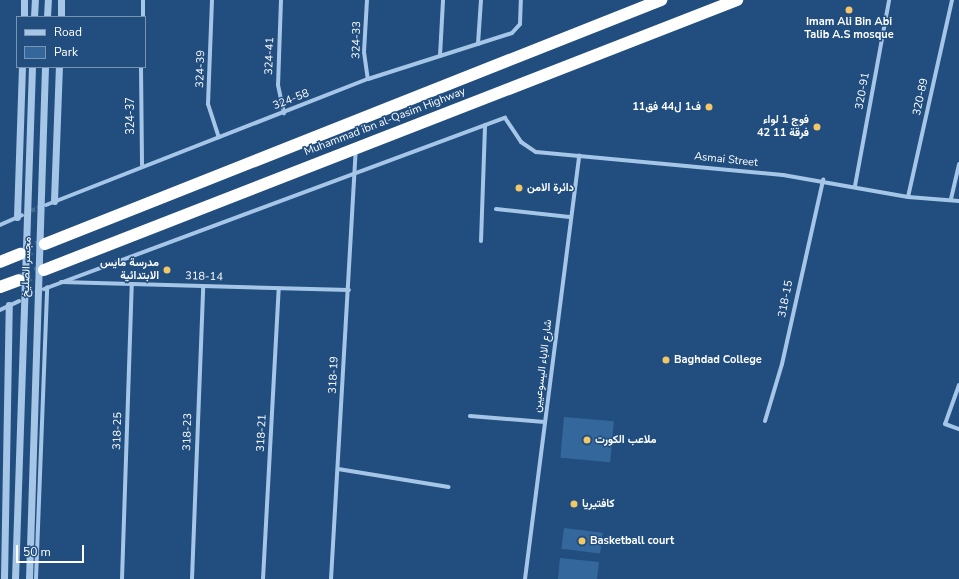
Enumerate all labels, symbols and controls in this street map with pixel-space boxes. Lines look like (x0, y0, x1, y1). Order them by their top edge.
marker: Imam Ali Bin Abi Talib A.S mosque (844, 5, 854, 15)
legend (16, 16, 146, 68)
place label: Imam Ali Bin Abi Talib A.S mosque (804, 16, 894, 42)
street label: 324-33 (350, 21, 364, 59)
text: Road (54, 24, 82, 40)
street label: 324-41 (263, 37, 277, 75)
text: Park (54, 44, 78, 60)
street label: 324-39 (194, 50, 208, 88)
street label: 320-91 (853, 71, 873, 111)
street label: 320-89 (911, 77, 931, 117)
street label: Muhammad ibn al-Qasim Highway (302, 85, 468, 159)
street label: 324-58 (271, 87, 311, 113)
street label: 324-37 (124, 97, 138, 135)
place label: ف1 ل44 فق11 (632, 100, 701, 114)
marker: ف1 ل44 فق11 (704, 102, 714, 112)
place label: فوج 1 لواء 42 فرقة 11 (757, 114, 809, 140)
marker: فوج 1 لواء 42 فرقة 11 (812, 122, 822, 132)
street label: Asmai Street (694, 150, 758, 170)
place label: دائرة الامن (527, 181, 574, 195)
marker: دائرة الامن (514, 183, 524, 193)
street label: مجسر الصليخ (19, 237, 35, 297)
place label: مدرسة مايس الابتدائية (100, 257, 159, 283)
marker: مدرسة مايس الابتدائية (162, 265, 172, 275)
street label: 318-14 (185, 270, 223, 284)
street label: 318-15 (776, 279, 796, 319)
street label: شارع الاباء اليسوعيين (531, 319, 555, 413)
place label: Baghdad College (674, 353, 762, 367)
marker: Baghdad College (661, 355, 671, 365)
street label: 318-19 (326, 356, 342, 394)
street label: 318-25 (111, 412, 125, 450)
street label: 318-23 (181, 413, 195, 451)
street label: 318-21 (254, 414, 270, 452)
place label: ملاعب الكورت (595, 433, 657, 447)
marker: ملاعب الكورت (582, 435, 592, 445)
place label: كافتيريا (582, 497, 614, 511)
marker: كافتيريا (569, 499, 579, 509)
place label: Basketball court (590, 534, 674, 548)
marker: Basketball court (577, 536, 587, 546)
scale bar (18, 537, 86, 563)
text: 50 m (23, 544, 51, 560)

